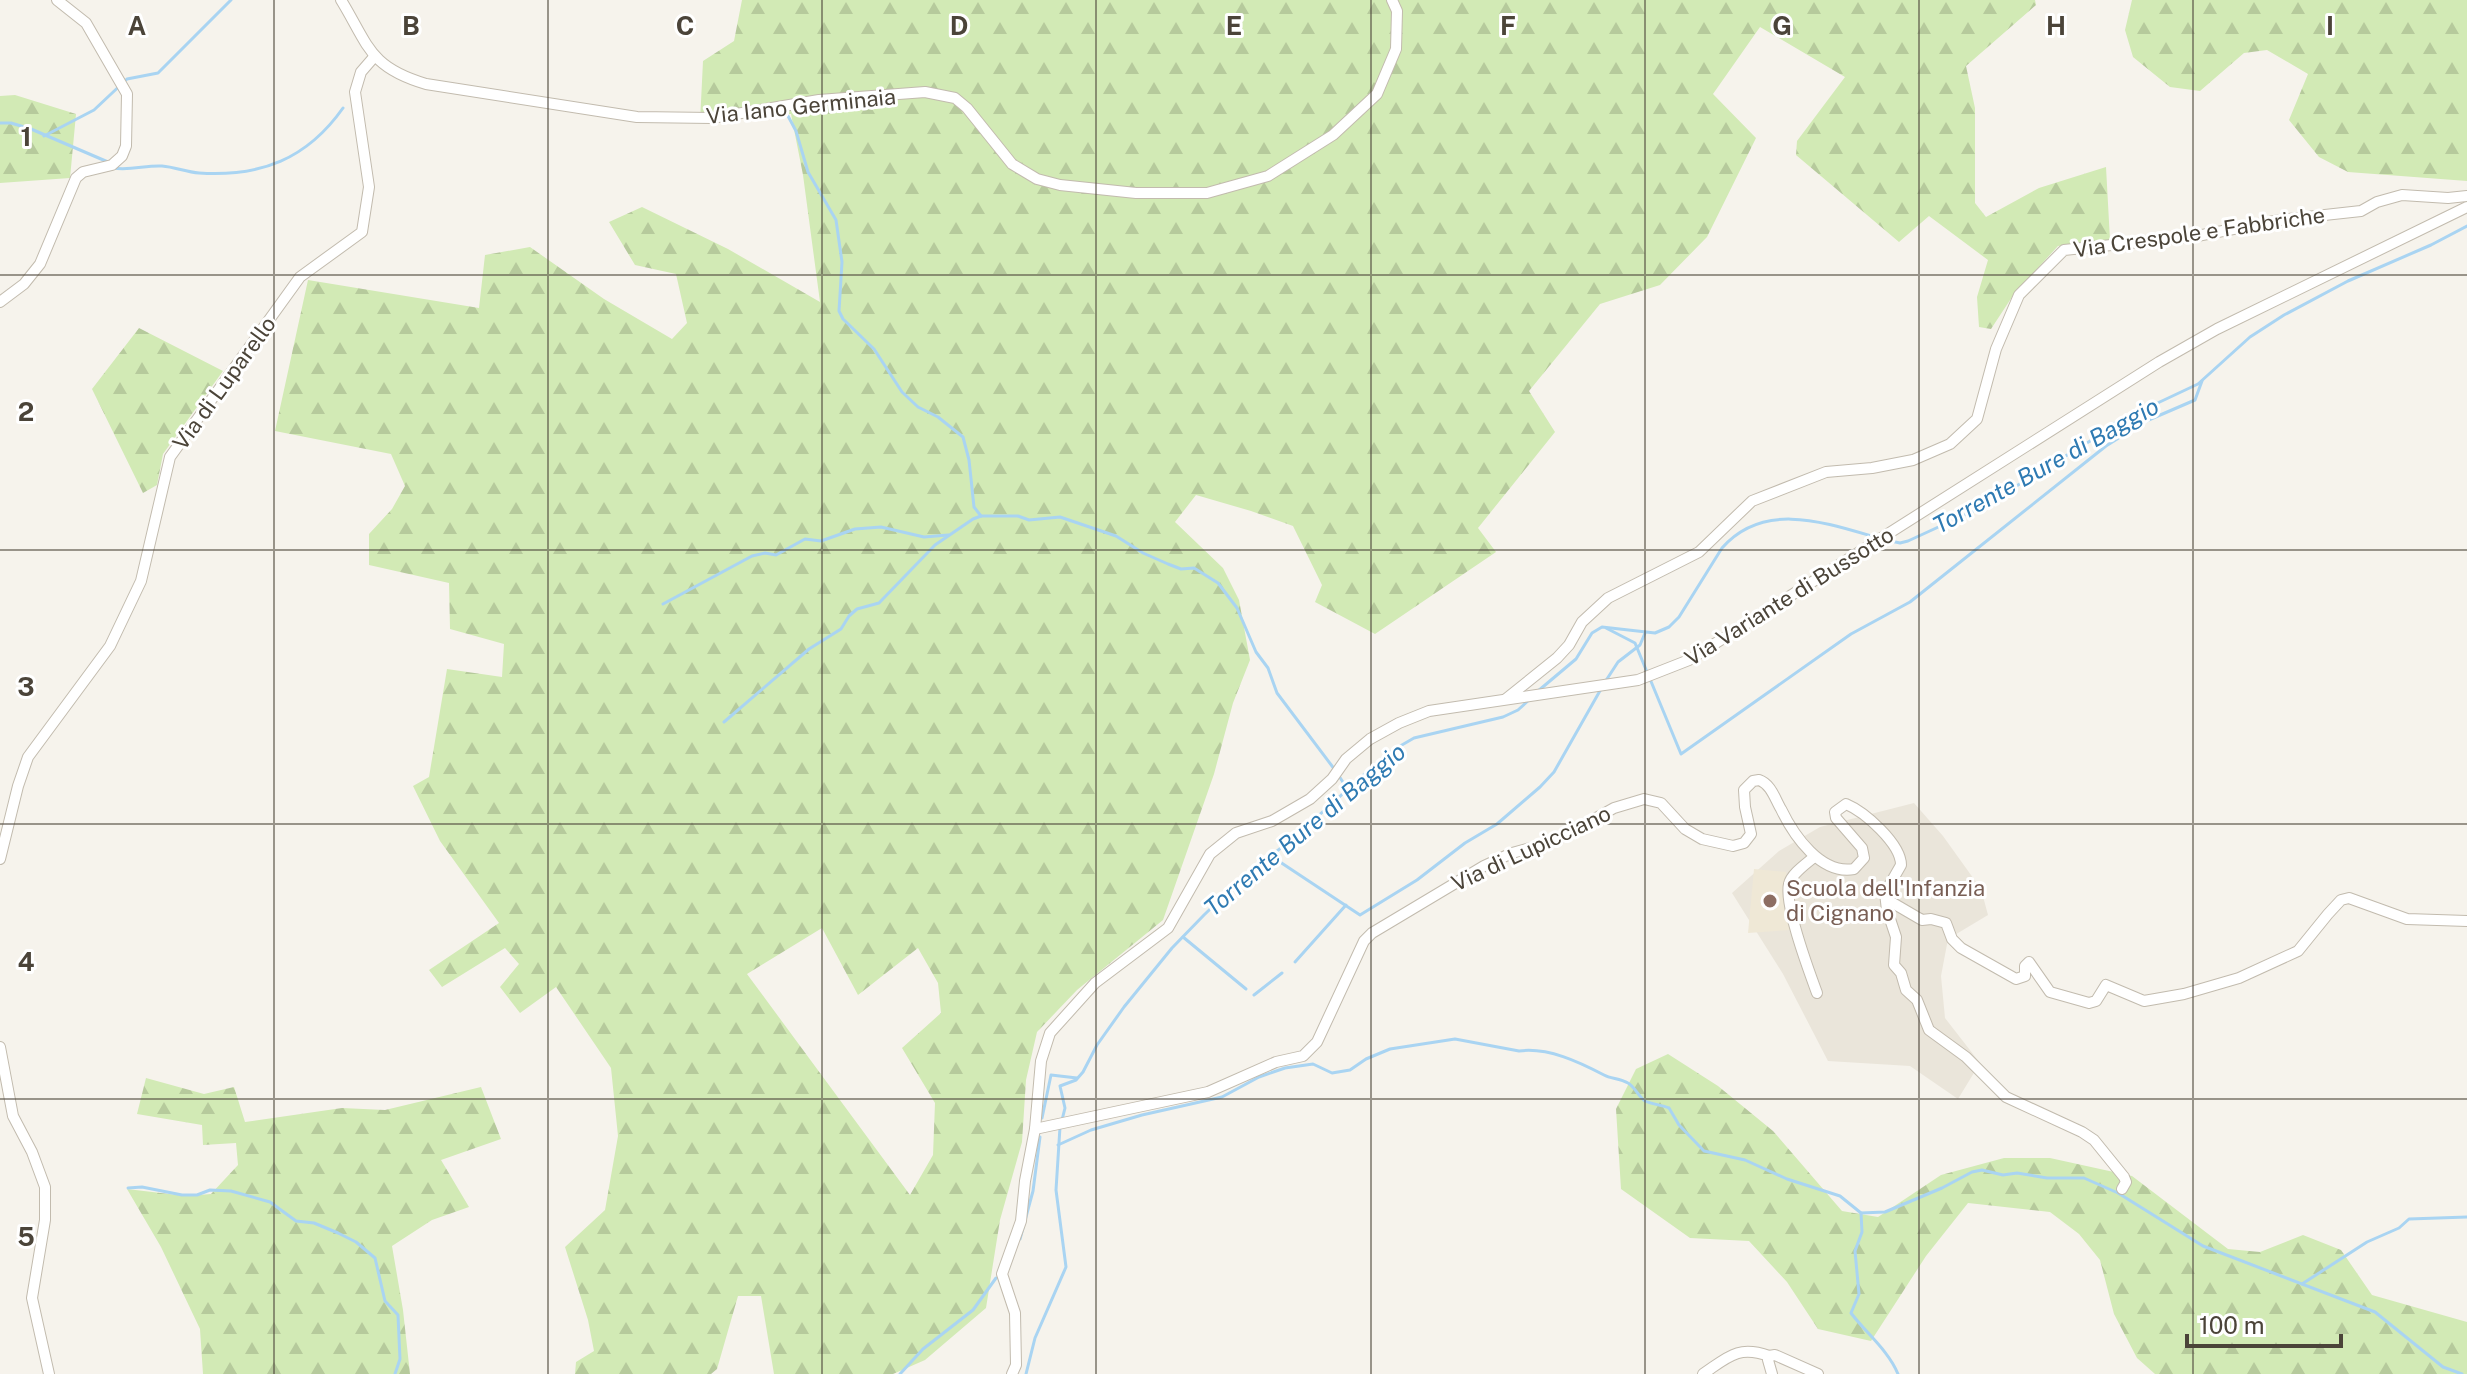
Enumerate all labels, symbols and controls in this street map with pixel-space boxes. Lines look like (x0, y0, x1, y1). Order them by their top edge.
text: A (128, 10, 147, 41)
text: B (402, 10, 420, 41)
text: C (676, 10, 694, 41)
text: D (950, 10, 968, 41)
text: E (1226, 10, 1242, 41)
text: F (1500, 10, 1516, 41)
text: G (1772, 10, 1792, 41)
text: H (2046, 10, 2066, 41)
text: I (2326, 10, 2334, 41)
street label: Via Iano Germinaia (705, 83, 897, 129)
text: 1 (20, 121, 32, 152)
street label: Via Crespole e Fabbriche (2072, 201, 2326, 263)
street label: Via di Luparello (167, 311, 281, 455)
water label: Torrente Bure di Baggio (1928, 391, 2163, 539)
text: 2 (18, 396, 34, 427)
street label: Via Variante di Bussotto (1680, 521, 1898, 671)
text: 3 (17, 671, 35, 702)
water label: Torrente Bure di Baggio (1198, 737, 1411, 922)
street label: Via di Lupicciano (1447, 800, 1615, 896)
place label: Scuola dell'Infanzia di Cignano (1786, 875, 1985, 926)
marker: Scuola dell'Infanzia di Cignano (1761, 892, 1779, 910)
text: 4 (17, 946, 35, 977)
text: 5 (17, 1221, 35, 1252)
scale bar (2187, 1298, 2341, 1348)
text: 100 m (2199, 1311, 2265, 1339)

